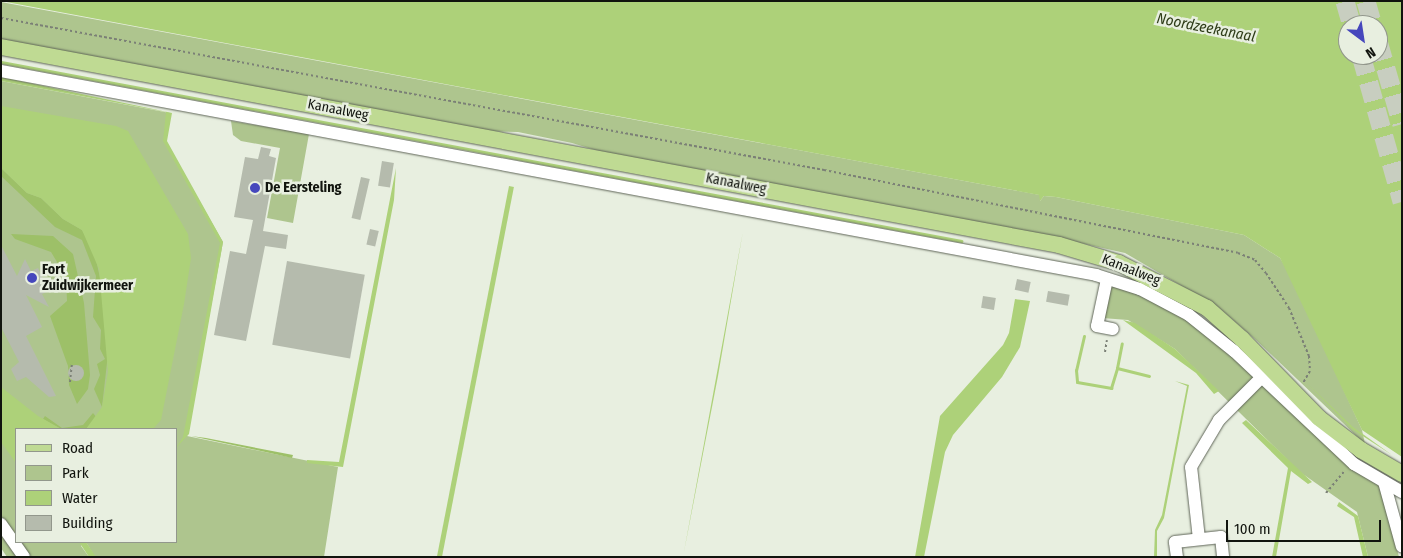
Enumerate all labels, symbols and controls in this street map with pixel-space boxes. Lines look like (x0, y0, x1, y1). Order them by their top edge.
water label: Noordzeekanaal (1155, 10, 1257, 46)
north arrow (1338, 15, 1388, 65)
text: N (1363, 43, 1378, 62)
street label: Kanaalweg (306, 96, 370, 124)
street label: Kanaalweg (704, 170, 768, 198)
place label: De Eersteling (265, 180, 341, 196)
marker: De Eersteling (249, 182, 261, 194)
street label: Kanaalweg (1099, 251, 1163, 289)
place label: Fort Zuidwijkermeer (42, 262, 133, 294)
marker: Fort Zuidwijkermeer (26, 272, 38, 284)
legend (15, 428, 178, 543)
text: Road (62, 439, 93, 457)
text: Park (62, 464, 89, 482)
text: Water (62, 489, 97, 507)
scale bar (1228, 510, 1383, 542)
text: Building (62, 514, 113, 532)
text: 100 m (1234, 520, 1271, 538)

